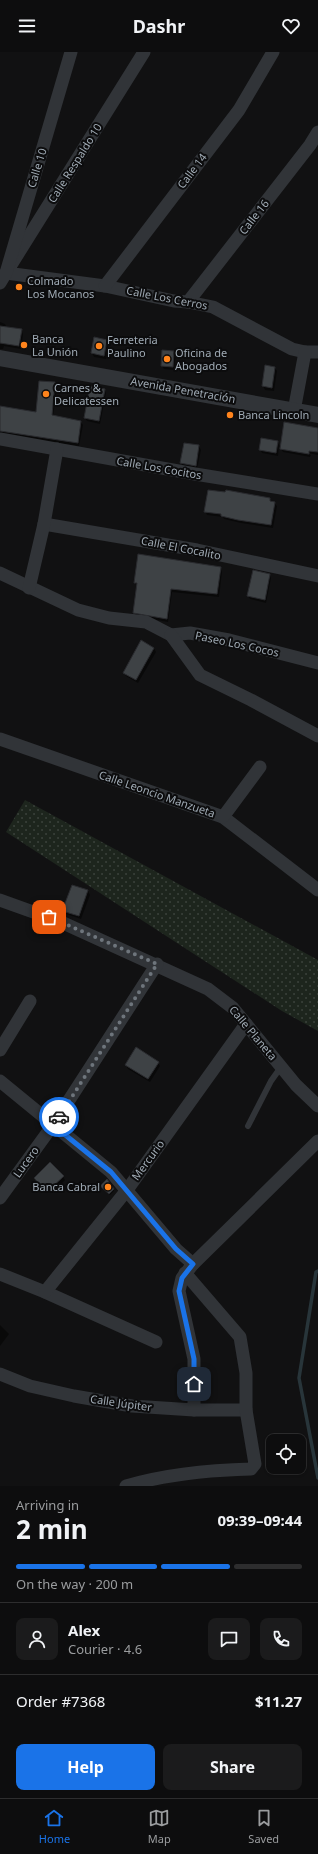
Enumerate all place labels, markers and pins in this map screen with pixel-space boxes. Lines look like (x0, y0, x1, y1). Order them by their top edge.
place label: Colmado Los Mocanos (27, 273, 94, 301)
marker: Colmado Los Mocanos (14, 282, 24, 292)
place label: Banca La Unión (32, 331, 78, 359)
place label: Ferreteria Paulino (107, 332, 158, 360)
marker: Banca La Unión (19, 340, 29, 350)
marker: Ferreteria Paulino (94, 341, 104, 351)
place label: Oficina de Abogados (175, 345, 227, 373)
marker: Oficina de Abogados (162, 354, 172, 364)
place label: Carnes & Delicatessen (54, 380, 119, 408)
marker: Carnes & Delicatessen (41, 389, 51, 399)
place label: Banca Lincoln (238, 407, 309, 422)
marker: Banca Lincoln (225, 410, 235, 420)
pin (32, 900, 66, 934)
place label: Banca Cabral (32, 1179, 100, 1194)
marker: Banca Cabral (103, 1182, 113, 1192)
pin (177, 1367, 211, 1401)

